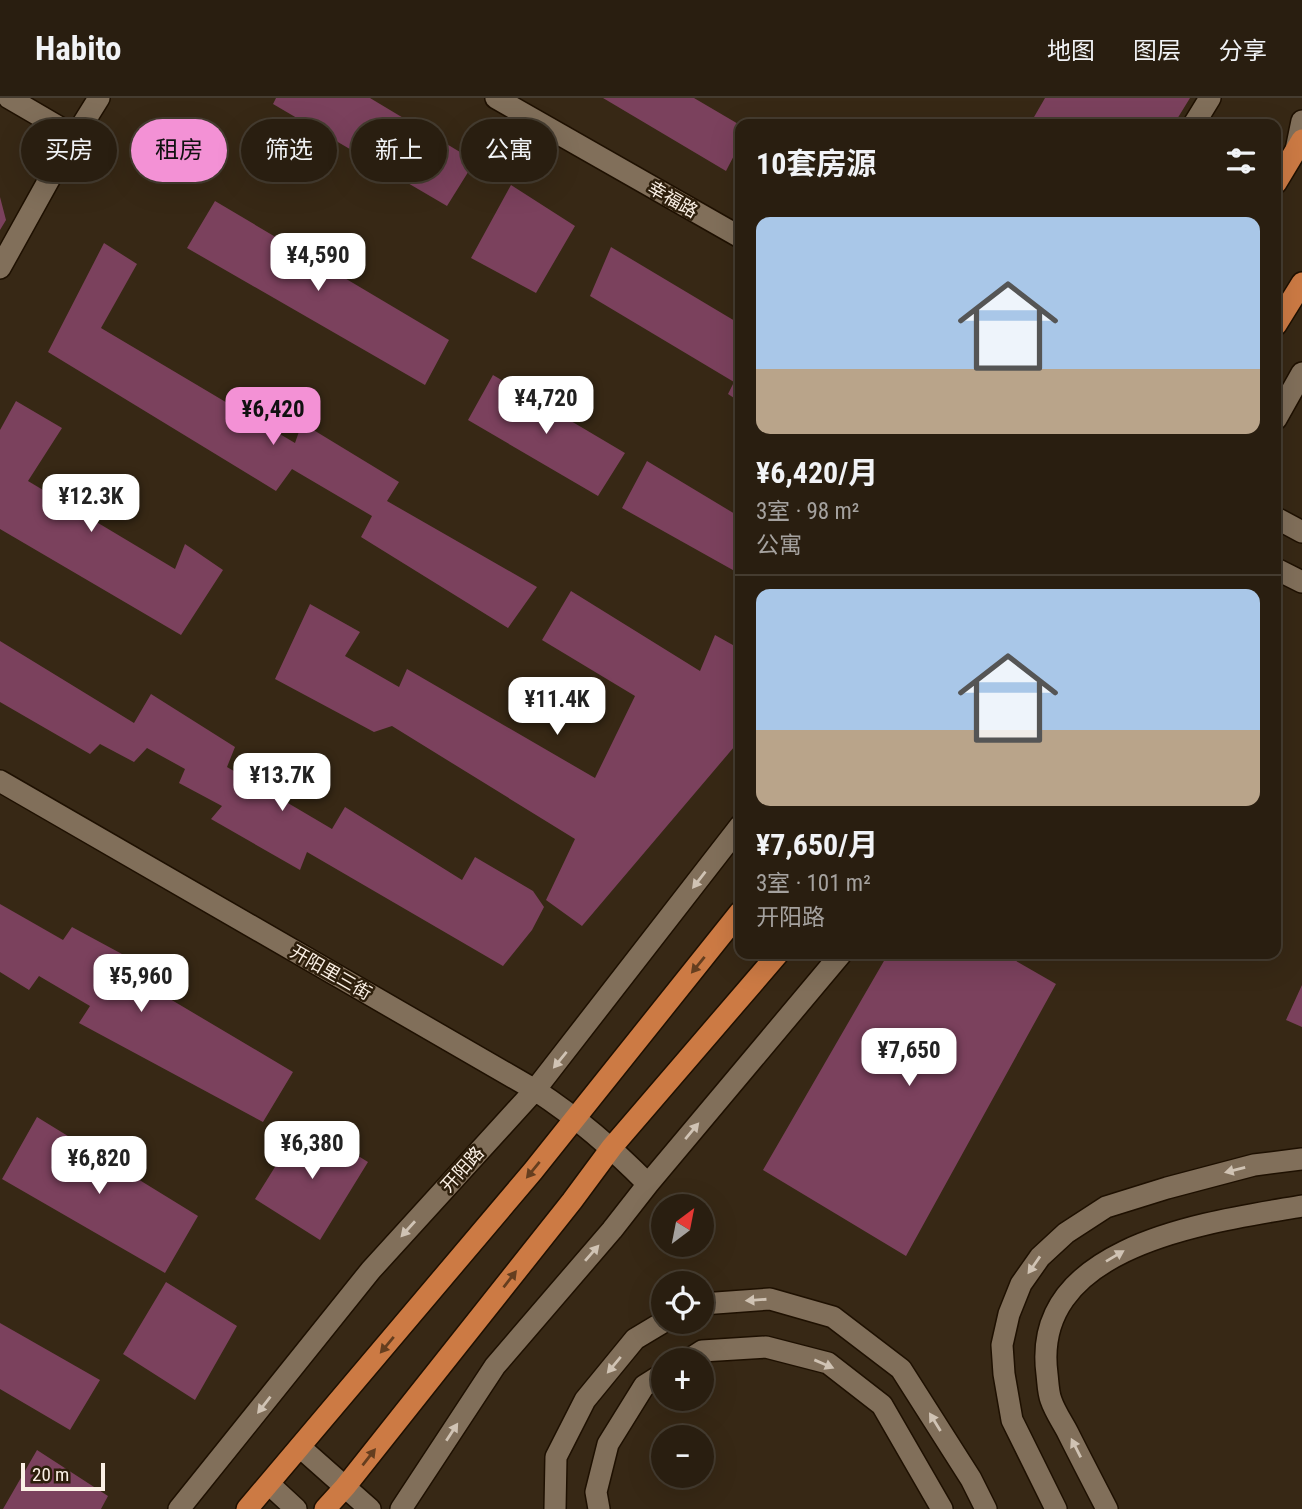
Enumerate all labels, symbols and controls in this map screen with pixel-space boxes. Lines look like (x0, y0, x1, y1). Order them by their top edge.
text: Habito (35, 29, 122, 68)
text: 地图 (1047, 37, 1095, 65)
text: 图层 (1133, 37, 1181, 65)
text: 分享 (1219, 37, 1267, 65)
chip: 买房 (21, 119, 117, 182)
chip: 租房 (131, 119, 227, 182)
chip: 筛选 (241, 119, 337, 182)
chip: 新上 (351, 119, 447, 182)
chip: 公寓 (461, 119, 557, 182)
icon: filters (1222, 142, 1260, 180)
text: 10套房源 (756, 146, 876, 181)
street label: 幸福路 (644, 176, 702, 222)
pin: ¥4,590 (261, 234, 375, 293)
text: ¥4,590 (286, 242, 350, 269)
icon: home (945, 263, 1071, 389)
pin: ¥4,720 (489, 376, 603, 436)
text: ¥4,720 (514, 385, 578, 412)
pin: ¥6,420 (216, 388, 330, 447)
text: ¥6,420 (241, 396, 305, 423)
text: ¥6,420/月 (756, 455, 878, 490)
pin: ¥12.3K (34, 474, 148, 534)
text: ¥12.3K (58, 483, 124, 510)
text: 3室 · 98 m² (756, 498, 859, 525)
text: 公寓 (756, 532, 802, 559)
icon: home (945, 635, 1071, 761)
pin: ¥11.4K (500, 678, 614, 737)
text: ¥11.4K (524, 686, 590, 713)
pin: ¥13.7K (225, 754, 339, 813)
text: ¥13.7K (249, 762, 315, 789)
text: ¥7,650/月 (756, 827, 878, 862)
text: 3室 · 101 m² (756, 870, 871, 897)
one-way arrow (692, 871, 706, 889)
text: 开阳路 (756, 904, 825, 931)
street label: 开阳里三街 (287, 940, 375, 1004)
pin: ¥5,960 (84, 954, 198, 1014)
one-way arrow (690, 956, 705, 974)
text: ¥5,960 (109, 963, 173, 990)
pin: ¥7,650 (852, 1028, 966, 1088)
text: ¥7,650 (877, 1037, 941, 1064)
one-way arrow (553, 1052, 568, 1069)
pin: ¥6,380 (255, 1122, 369, 1181)
one-way arrow (684, 1123, 699, 1141)
text: ¥6,380 (280, 1130, 344, 1157)
pin: ¥6,820 (42, 1136, 156, 1196)
street label: 开阳路 (436, 1142, 488, 1196)
text: ¥6,820 (67, 1145, 131, 1172)
one-way arrow (526, 1161, 541, 1179)
one-way arrow (1224, 1165, 1246, 1176)
north arrow (651, 1194, 714, 1256)
map controls (651, 1194, 714, 1488)
one-way arrow (400, 1220, 416, 1238)
one-way arrow (584, 1244, 600, 1262)
one-way arrow (1106, 1250, 1125, 1263)
one-way arrow (1027, 1256, 1041, 1274)
one-way arrow (503, 1270, 518, 1288)
button: locate (651, 1271, 714, 1334)
one-way arrow (745, 1295, 767, 1306)
one-way arrow (380, 1336, 395, 1353)
button: + (651, 1348, 714, 1411)
one-way arrow (607, 1357, 622, 1374)
one-way arrow (814, 1358, 834, 1370)
one-way arrow (257, 1397, 272, 1414)
one-way arrow (928, 1412, 941, 1431)
one-way arrow (445, 1422, 458, 1441)
button: − (651, 1425, 714, 1488)
one-way arrow (1070, 1438, 1081, 1458)
one-way arrow (361, 1448, 376, 1465)
scale bar (21, 1460, 105, 1492)
text: 20 m (32, 1463, 69, 1486)

